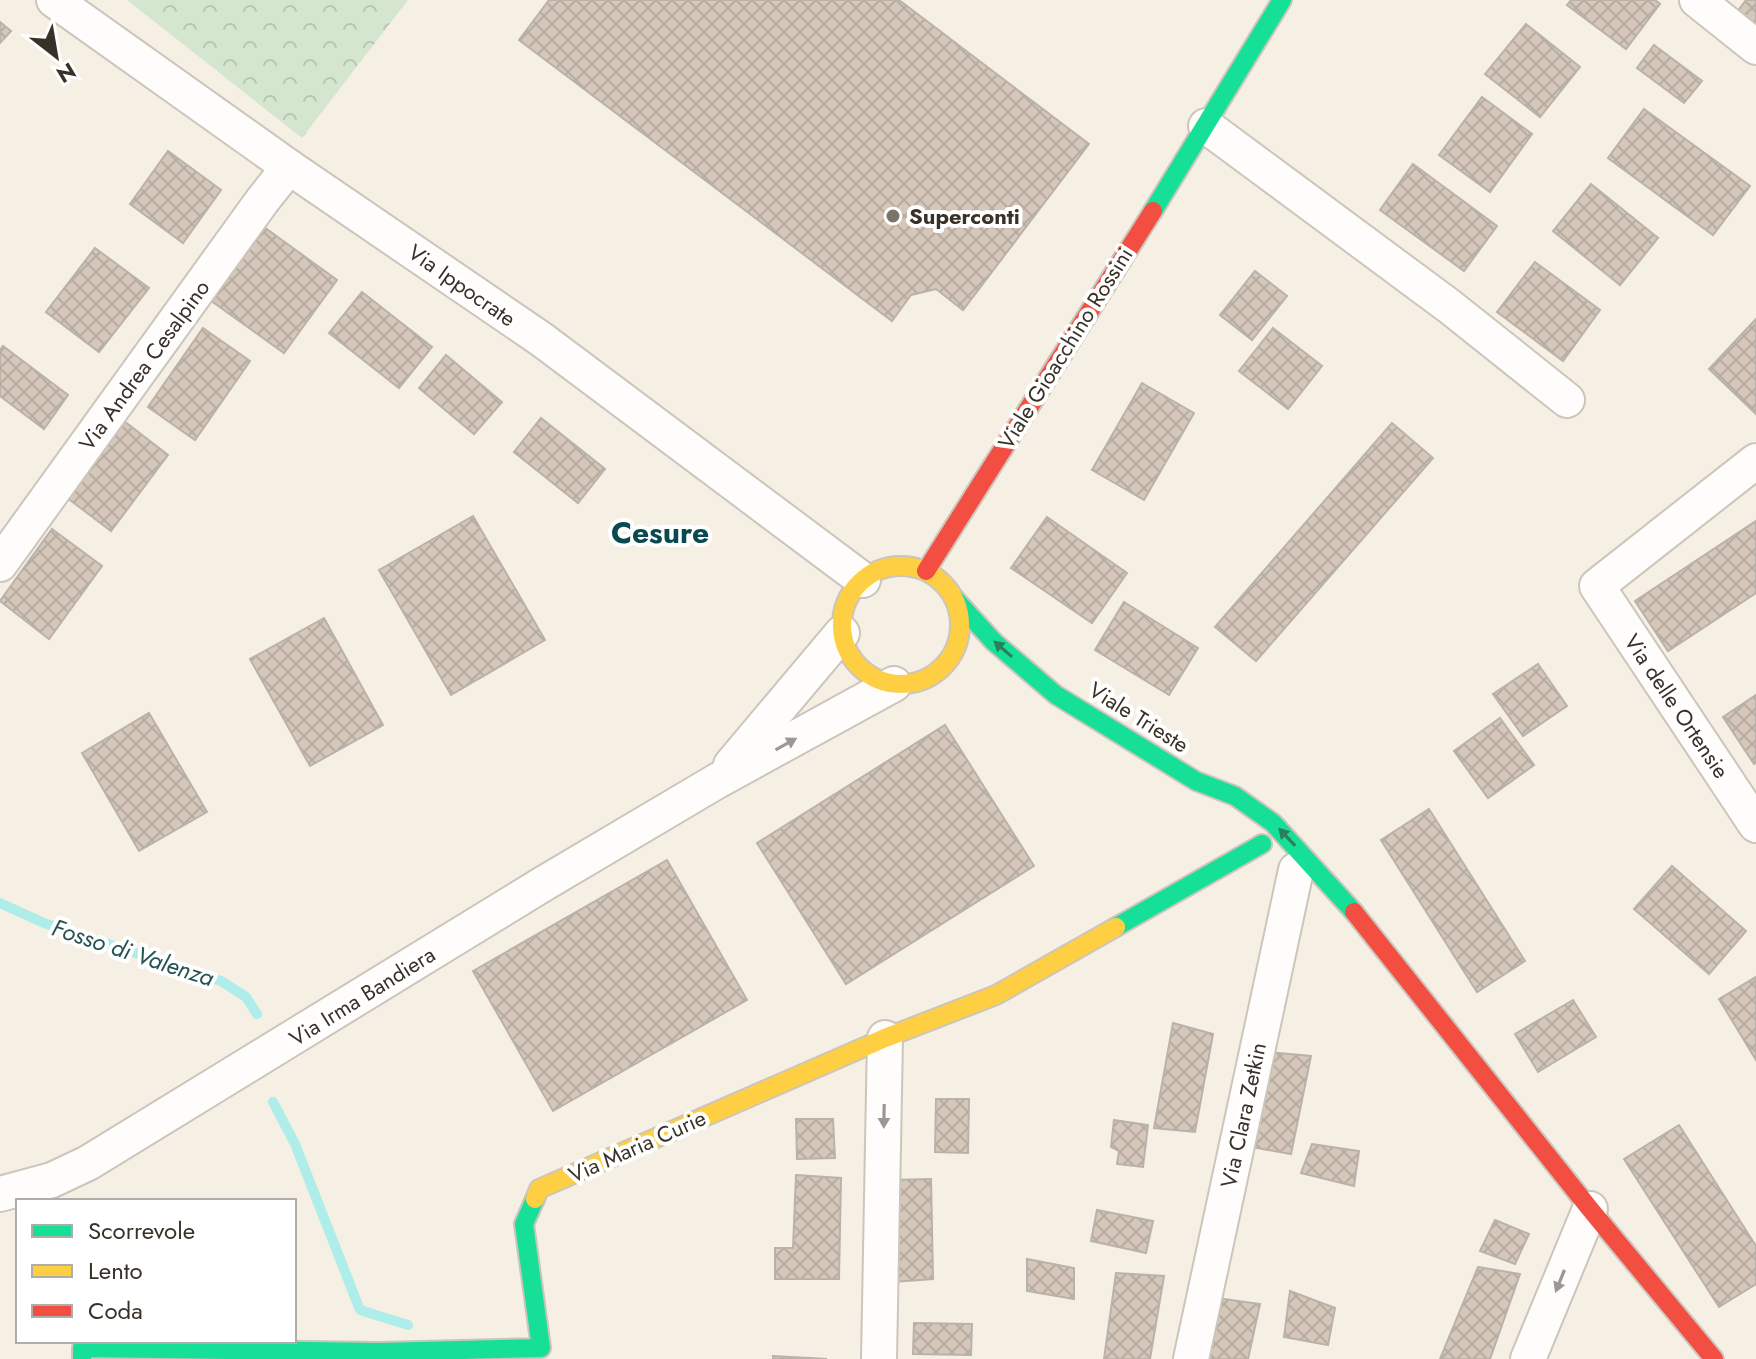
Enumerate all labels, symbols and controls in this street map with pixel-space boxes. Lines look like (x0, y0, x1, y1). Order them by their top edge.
north arrow (16, 16, 96, 96)
text: N (51, 55, 82, 91)
place label: Superconti (909, 200, 1020, 232)
marker: Superconti (884, 207, 902, 225)
street label: Via Ippocrate (402, 236, 522, 334)
street label: Viale Gioacchino Rossini (990, 241, 1140, 455)
street label: Via Andrea Cesalpino (71, 273, 217, 457)
district label: Cesure (611, 511, 709, 554)
street label: Via delle Ortensie (1617, 627, 1737, 785)
one-way arrow (993, 641, 1013, 658)
street label: Viale Trieste (1083, 674, 1195, 760)
one-way arrow (775, 737, 797, 751)
one-way arrow (1278, 828, 1296, 847)
water label: Fosso di Valenza (48, 910, 219, 995)
street label: Via Irma Bandiera (283, 938, 441, 1054)
street label: Via Clara Zetkin (1212, 1039, 1274, 1191)
street label: Via Maria Curie (563, 1101, 711, 1191)
one-way arrow (877, 1104, 890, 1129)
legend (16, 1199, 296, 1343)
text: Scorrevole (88, 1213, 195, 1248)
text: Lento (88, 1253, 143, 1288)
one-way arrow (1553, 1269, 1566, 1293)
text: Coda (88, 1293, 143, 1328)

